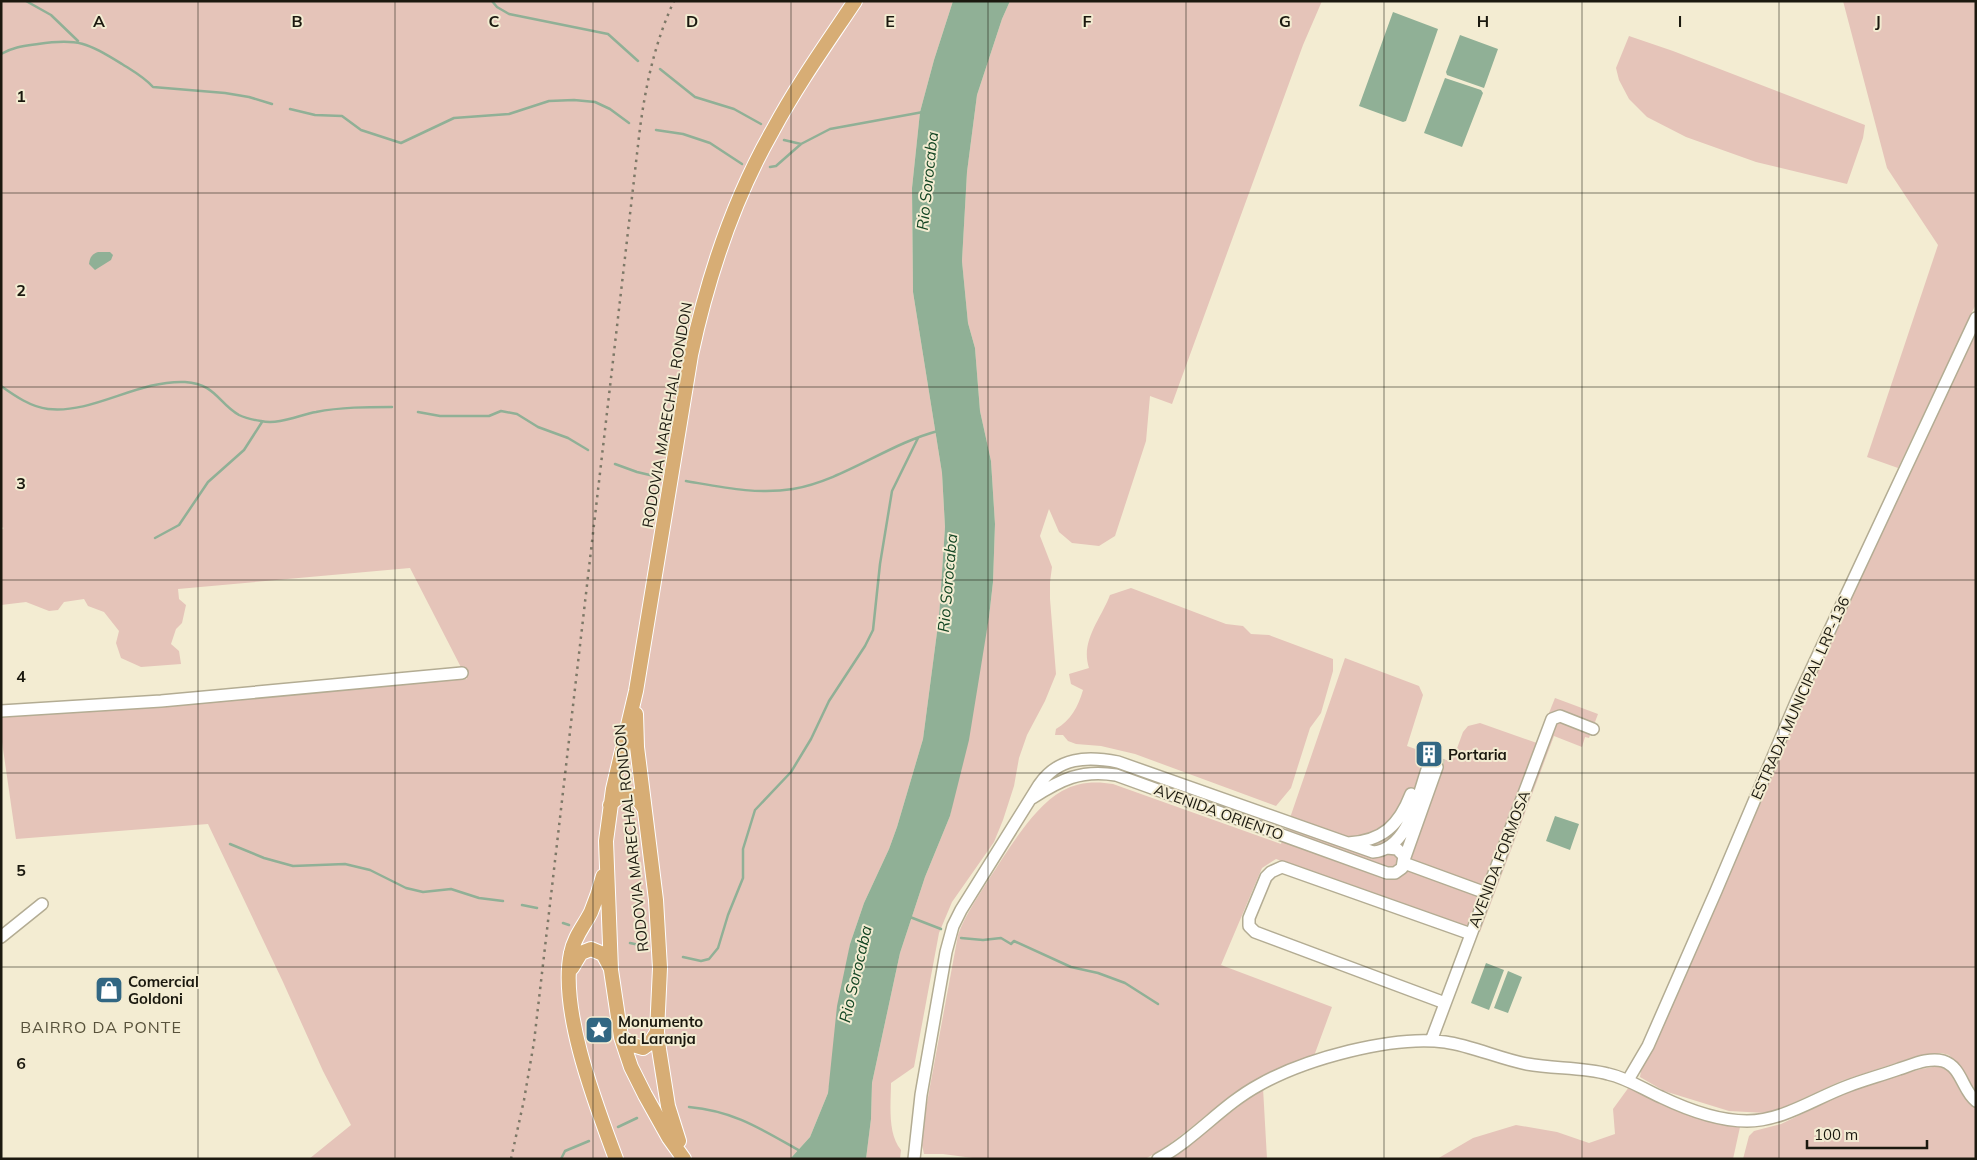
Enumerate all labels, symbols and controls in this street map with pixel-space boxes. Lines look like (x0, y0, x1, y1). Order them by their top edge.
text: A (93, 11, 105, 31)
text: B (291, 11, 303, 31)
text: C (489, 11, 500, 31)
text: D (686, 11, 698, 31)
text: E (885, 11, 895, 31)
text: F (1082, 11, 1092, 31)
text: G (1279, 11, 1291, 31)
text: H (1477, 11, 1489, 31)
text: I (1678, 11, 1682, 31)
text: J (1875, 11, 1881, 31)
text: 1 (16, 86, 26, 106)
water label: Rio Sorocaba (912, 130, 942, 231)
text: 2 (16, 280, 26, 300)
street label: RODOVIA MARECHAL RONDON (638, 301, 696, 529)
text: 3 (16, 473, 26, 493)
water label: Rio Sorocaba (933, 533, 961, 633)
street label: ESTRADA MUNICIPAL LRP-136 (1747, 594, 1853, 802)
text: 4 (16, 666, 26, 686)
street label: RODOVIA MARECHAL RONDON (610, 723, 652, 953)
building icon: Portaria (1414, 739, 1444, 769)
place label: Portaria (1448, 745, 1507, 764)
street label: AVENIDA ORIENTO (1152, 780, 1286, 844)
street label: AVENIDA FORMOSA (1464, 788, 1534, 930)
text: 5 (16, 860, 26, 880)
water label: Rio Sorocaba (834, 923, 876, 1024)
place label: Comercial Goldoni (128, 972, 199, 1008)
shop icon: Comercial Goldoni (94, 975, 124, 1005)
place label: Monumento da Laranja (618, 1012, 703, 1048)
place icon: Monumento da Laranja (584, 1015, 614, 1045)
district label: BAIRRO DA PONTE (20, 1017, 182, 1037)
text: 6 (16, 1053, 26, 1073)
scale bar (1807, 1118, 1927, 1150)
text: 100 m (1814, 1125, 1858, 1144)

